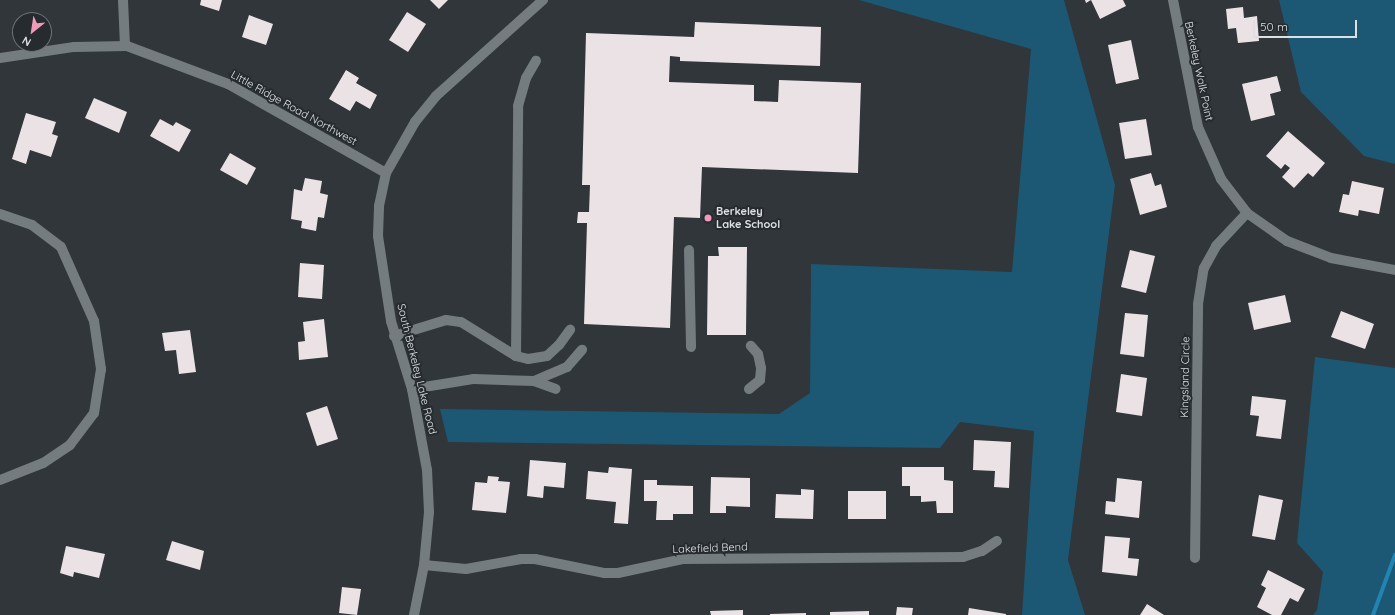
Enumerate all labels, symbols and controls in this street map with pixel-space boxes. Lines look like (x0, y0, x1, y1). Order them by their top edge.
north arrow (12, 12, 52, 52)
scale bar (1255, 12, 1359, 38)
text: 50 m (1260, 19, 1288, 34)
street label: Berkeley Walk Point (1182, 20, 1216, 122)
text: N (19, 33, 34, 50)
street label: Little Ridge Road Northwest (229, 68, 359, 148)
place label: Berkeley Lake School (716, 205, 780, 231)
marker: Berkeley Lake School (703, 213, 713, 223)
street label: South Berkeley Lake Road (394, 302, 440, 436)
street label: Kingsland Circle (1178, 336, 1192, 418)
street label: Lakefield Bend (672, 540, 748, 556)

